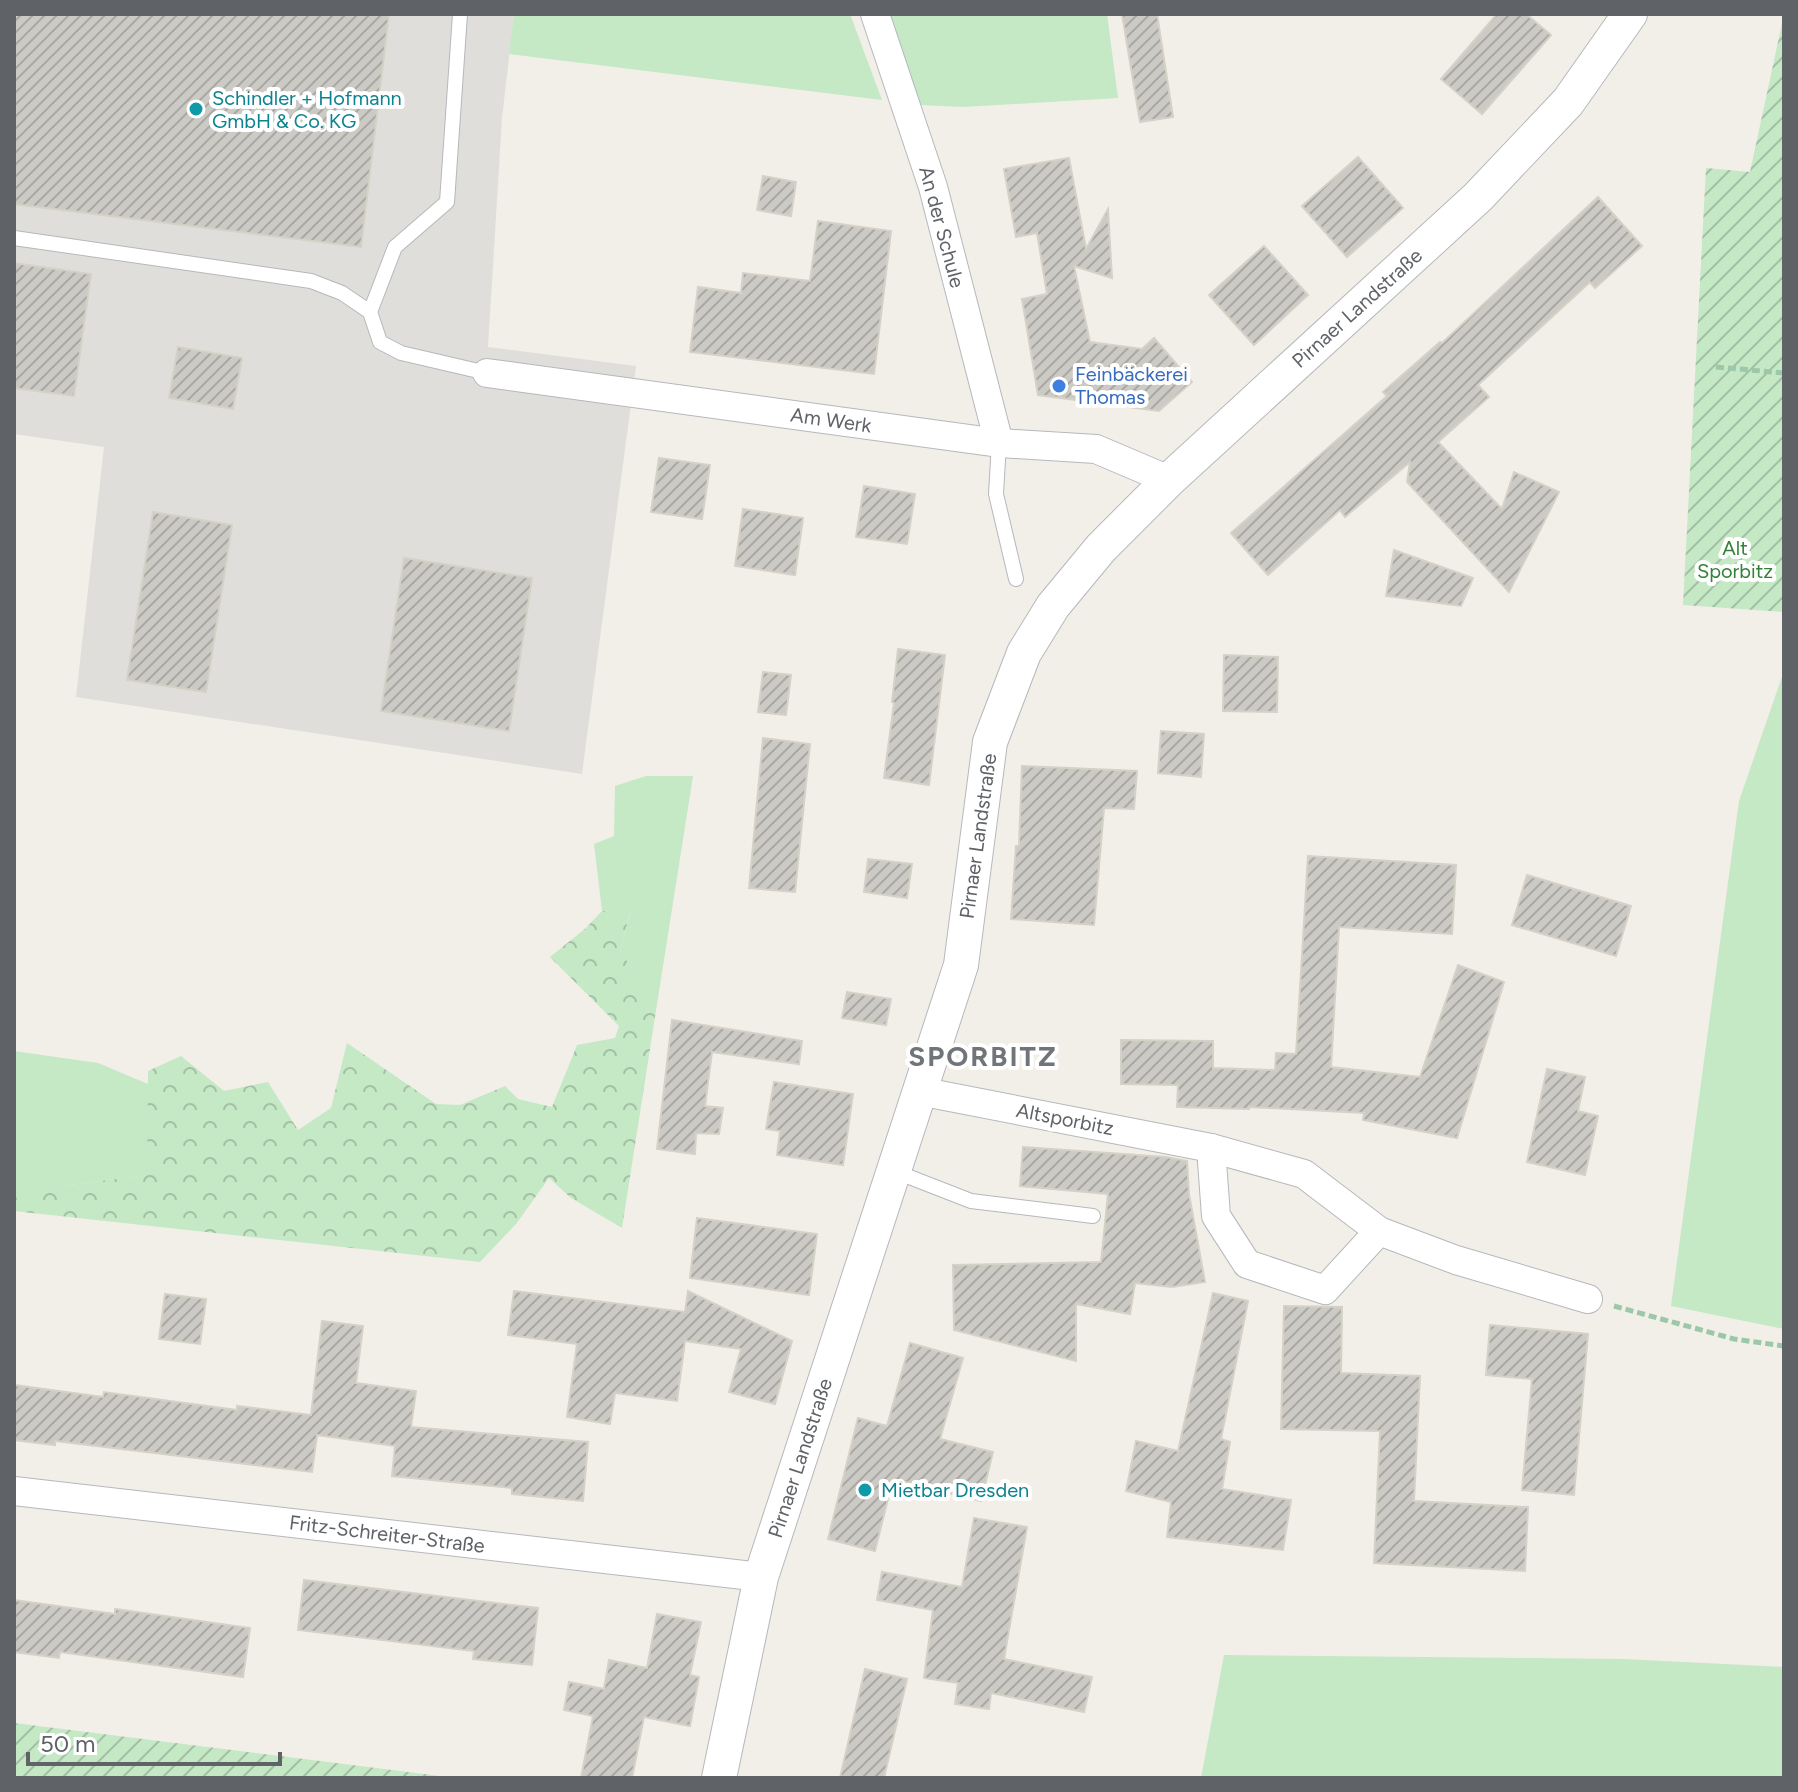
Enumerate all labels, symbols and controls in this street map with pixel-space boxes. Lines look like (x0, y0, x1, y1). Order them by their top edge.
place label: Schindler + Hofmann GmbH & Co. KG (212, 86, 402, 133)
marker: Schindler + Hofmann GmbH & Co. KG (187, 100, 205, 118)
street label: An der Schule (914, 164, 970, 290)
street label: Pirnaer Landstraße (1287, 243, 1427, 373)
place label: Feinbäckerei Thomas (1075, 362, 1188, 409)
marker: Feinbäckerei Thomas (1050, 377, 1068, 395)
street label: Am Werk (789, 402, 873, 438)
park label: Alt Sporbitz (1697, 536, 1773, 583)
street label: Pirnaer Landstraße (955, 752, 1001, 920)
district label: SPORBITZ (908, 1039, 1058, 1073)
street label: Altsporbitz (1014, 1098, 1116, 1140)
street label: Pirnaer Landstraße (763, 1375, 837, 1541)
place label: Mietbar Dresden (881, 1478, 1029, 1502)
marker: Mietbar Dresden (856, 1481, 874, 1499)
street label: Fritz-Schreiter-Straße (288, 1510, 486, 1558)
scale bar (28, 1716, 280, 1766)
text: 50 m (40, 1729, 96, 1758)

